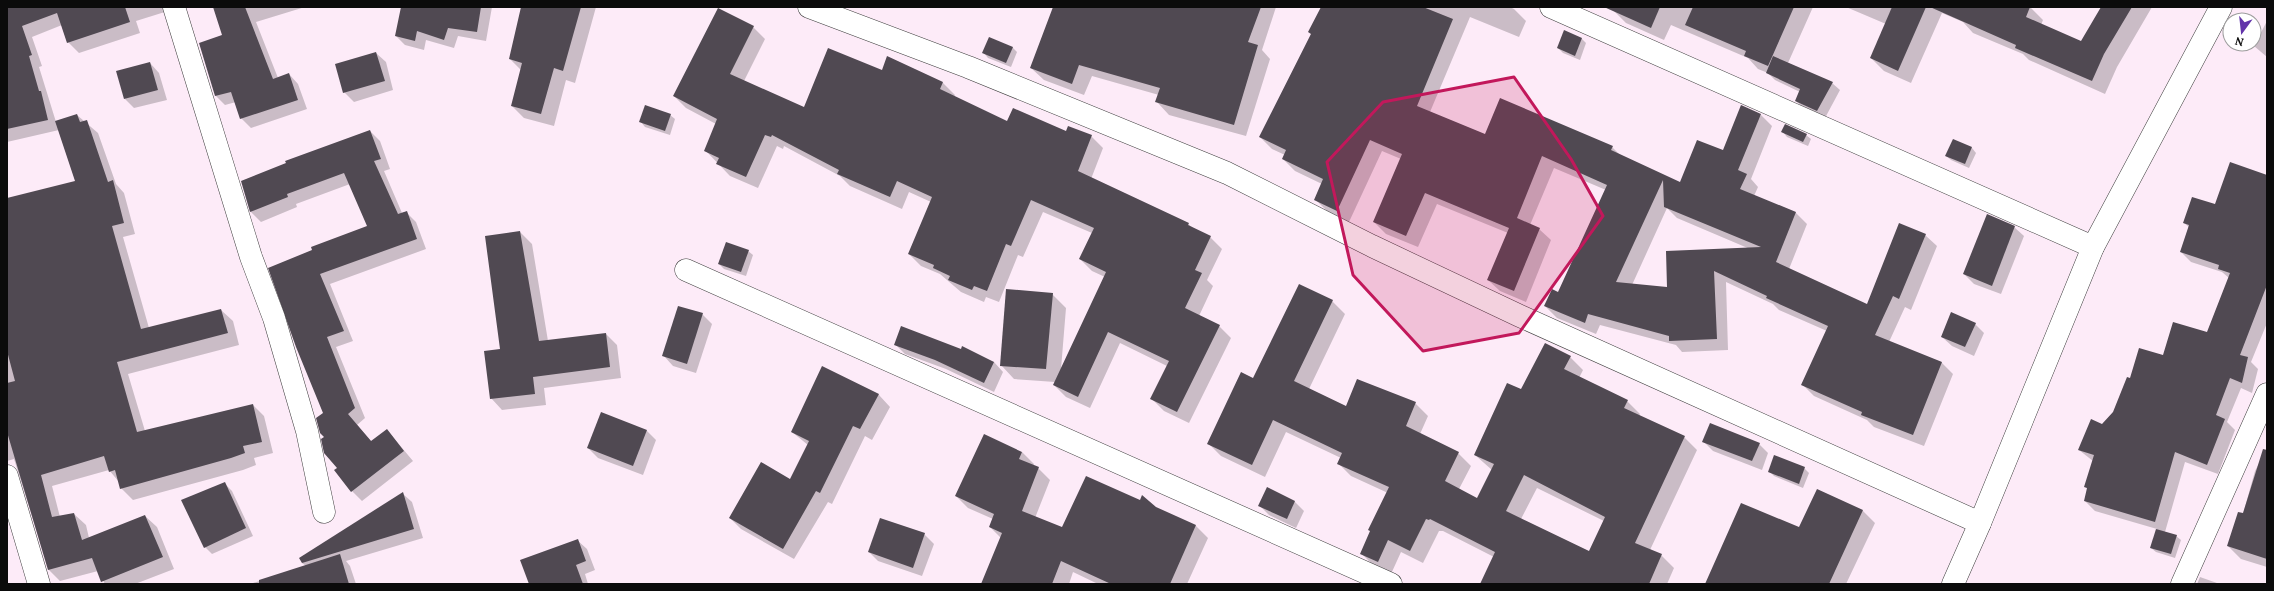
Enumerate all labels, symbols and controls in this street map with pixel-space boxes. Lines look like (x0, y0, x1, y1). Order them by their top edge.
north arrow (2222, 12, 2262, 52)
text: N (2233, 34, 2245, 50)

